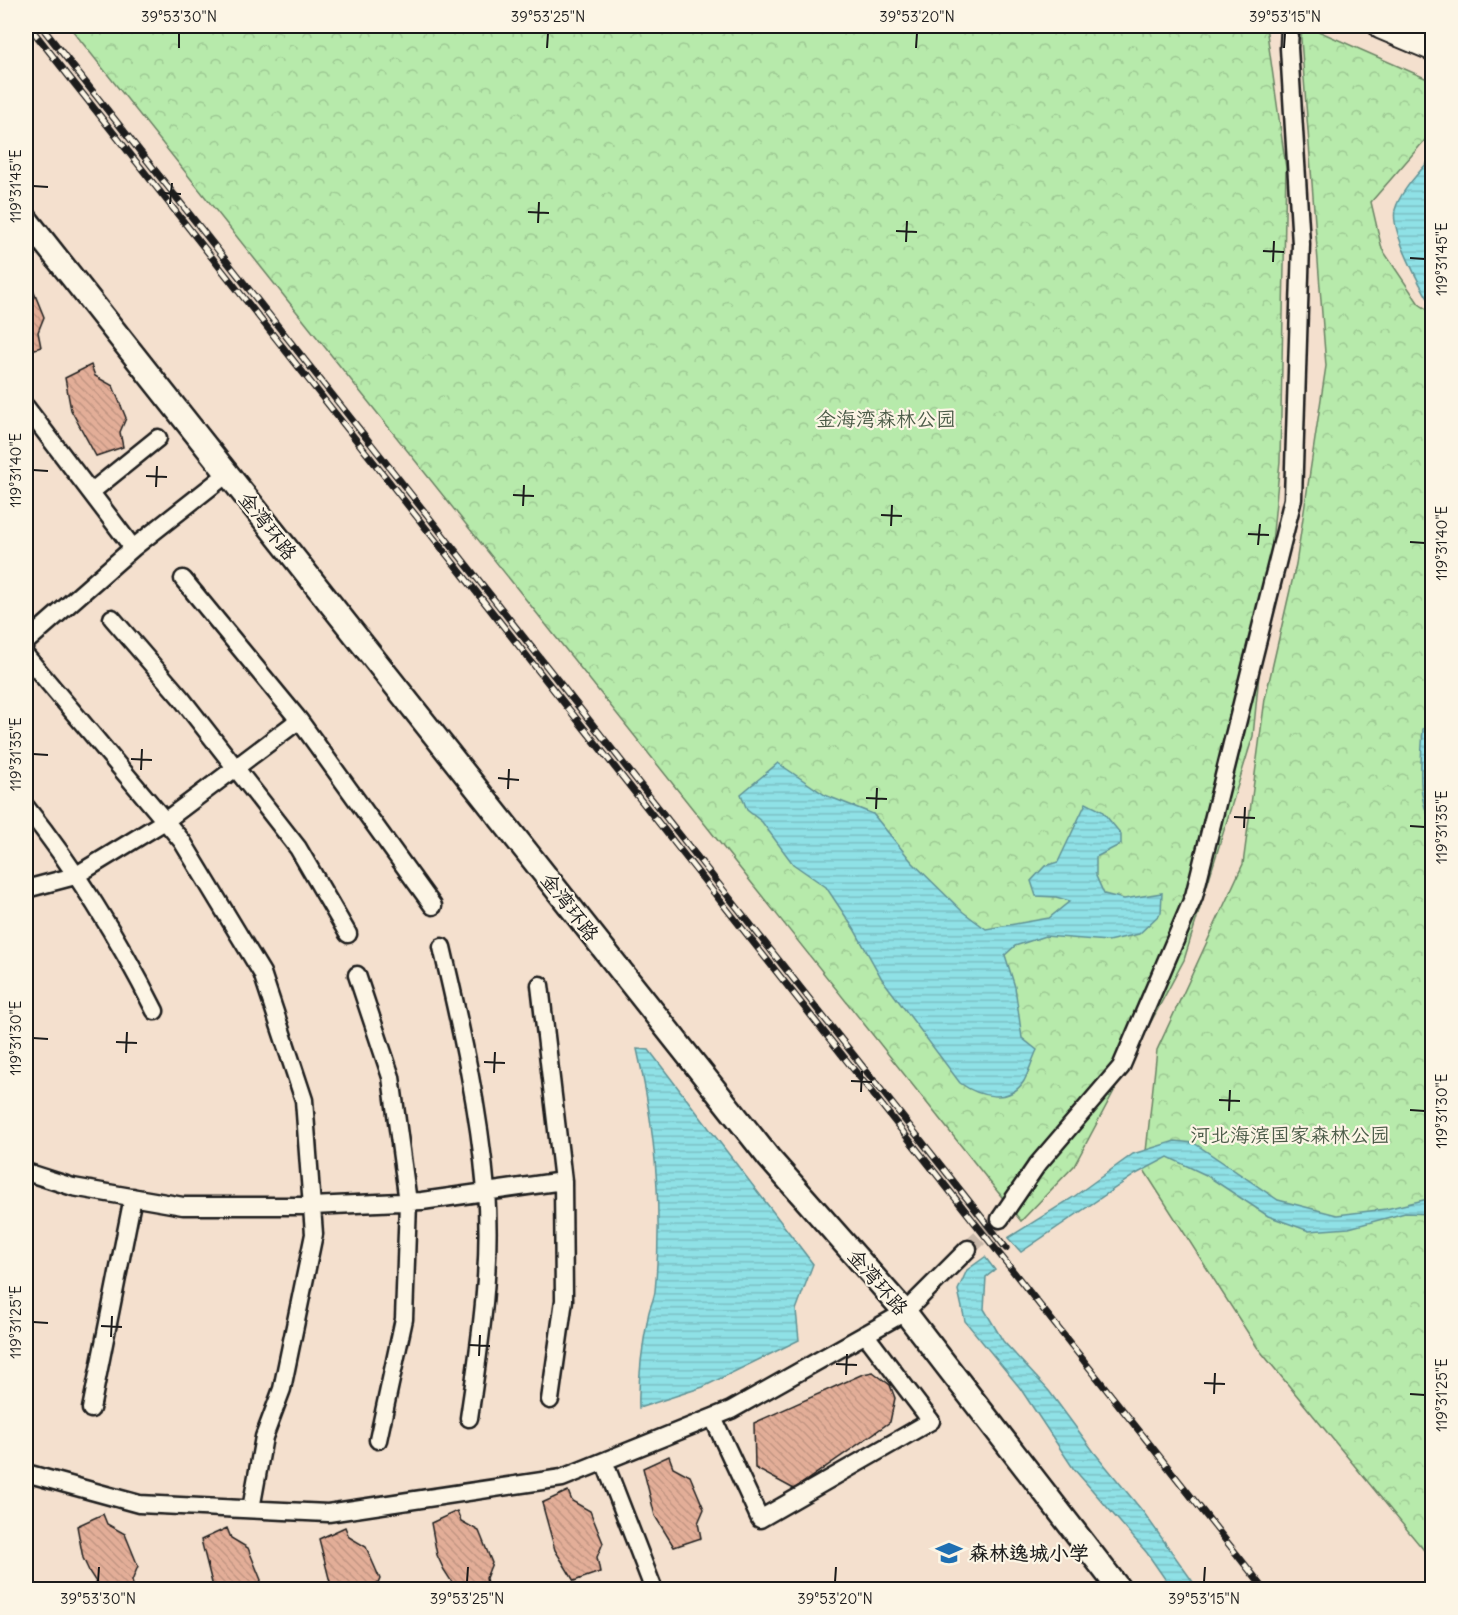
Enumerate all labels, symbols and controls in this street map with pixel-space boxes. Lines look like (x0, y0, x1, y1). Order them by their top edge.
text: 39°53'30"N (141, 7, 217, 26)
text: 39°53'25"N (511, 7, 585, 26)
text: 39°53'20"N (879, 7, 955, 26)
text: 39°53'15"N (1249, 7, 1321, 26)
text: 119°31'45"E (6, 149, 25, 223)
text: 119°31'45"E (1432, 222, 1451, 296)
park label: 金海湾森林公园 (816, 406, 956, 431)
text: 119°31'40"E (6, 432, 25, 507)
street label: 金湾环路 (234, 486, 303, 566)
text: 119°31'40"E (1432, 505, 1451, 580)
text: 119°31'35"E (6, 717, 25, 791)
text: 119°31'35"E (1432, 790, 1451, 864)
street label: 金湾环路 (536, 867, 605, 947)
text: 119°31'30"E (6, 1000, 25, 1076)
text: 119°31'30"E (1432, 1073, 1451, 1149)
park label: 河北海滨国家森林公园 (1190, 1122, 1390, 1147)
street label: 金湾环路 (843, 1243, 915, 1321)
text: 119°31'25"E (6, 1285, 25, 1359)
text: 119°31'25"E (1432, 1358, 1451, 1432)
school or university icon: 森林逸城小学 (934, 1538, 964, 1568)
place label: 森林逸城小学 (969, 1540, 1089, 1565)
text: 39°53'30"N (60, 1589, 136, 1608)
text: 39°53'25"N (430, 1589, 504, 1608)
text: 39°53'20"N (797, 1589, 873, 1608)
text: 39°53'15"N (1168, 1589, 1240, 1608)

